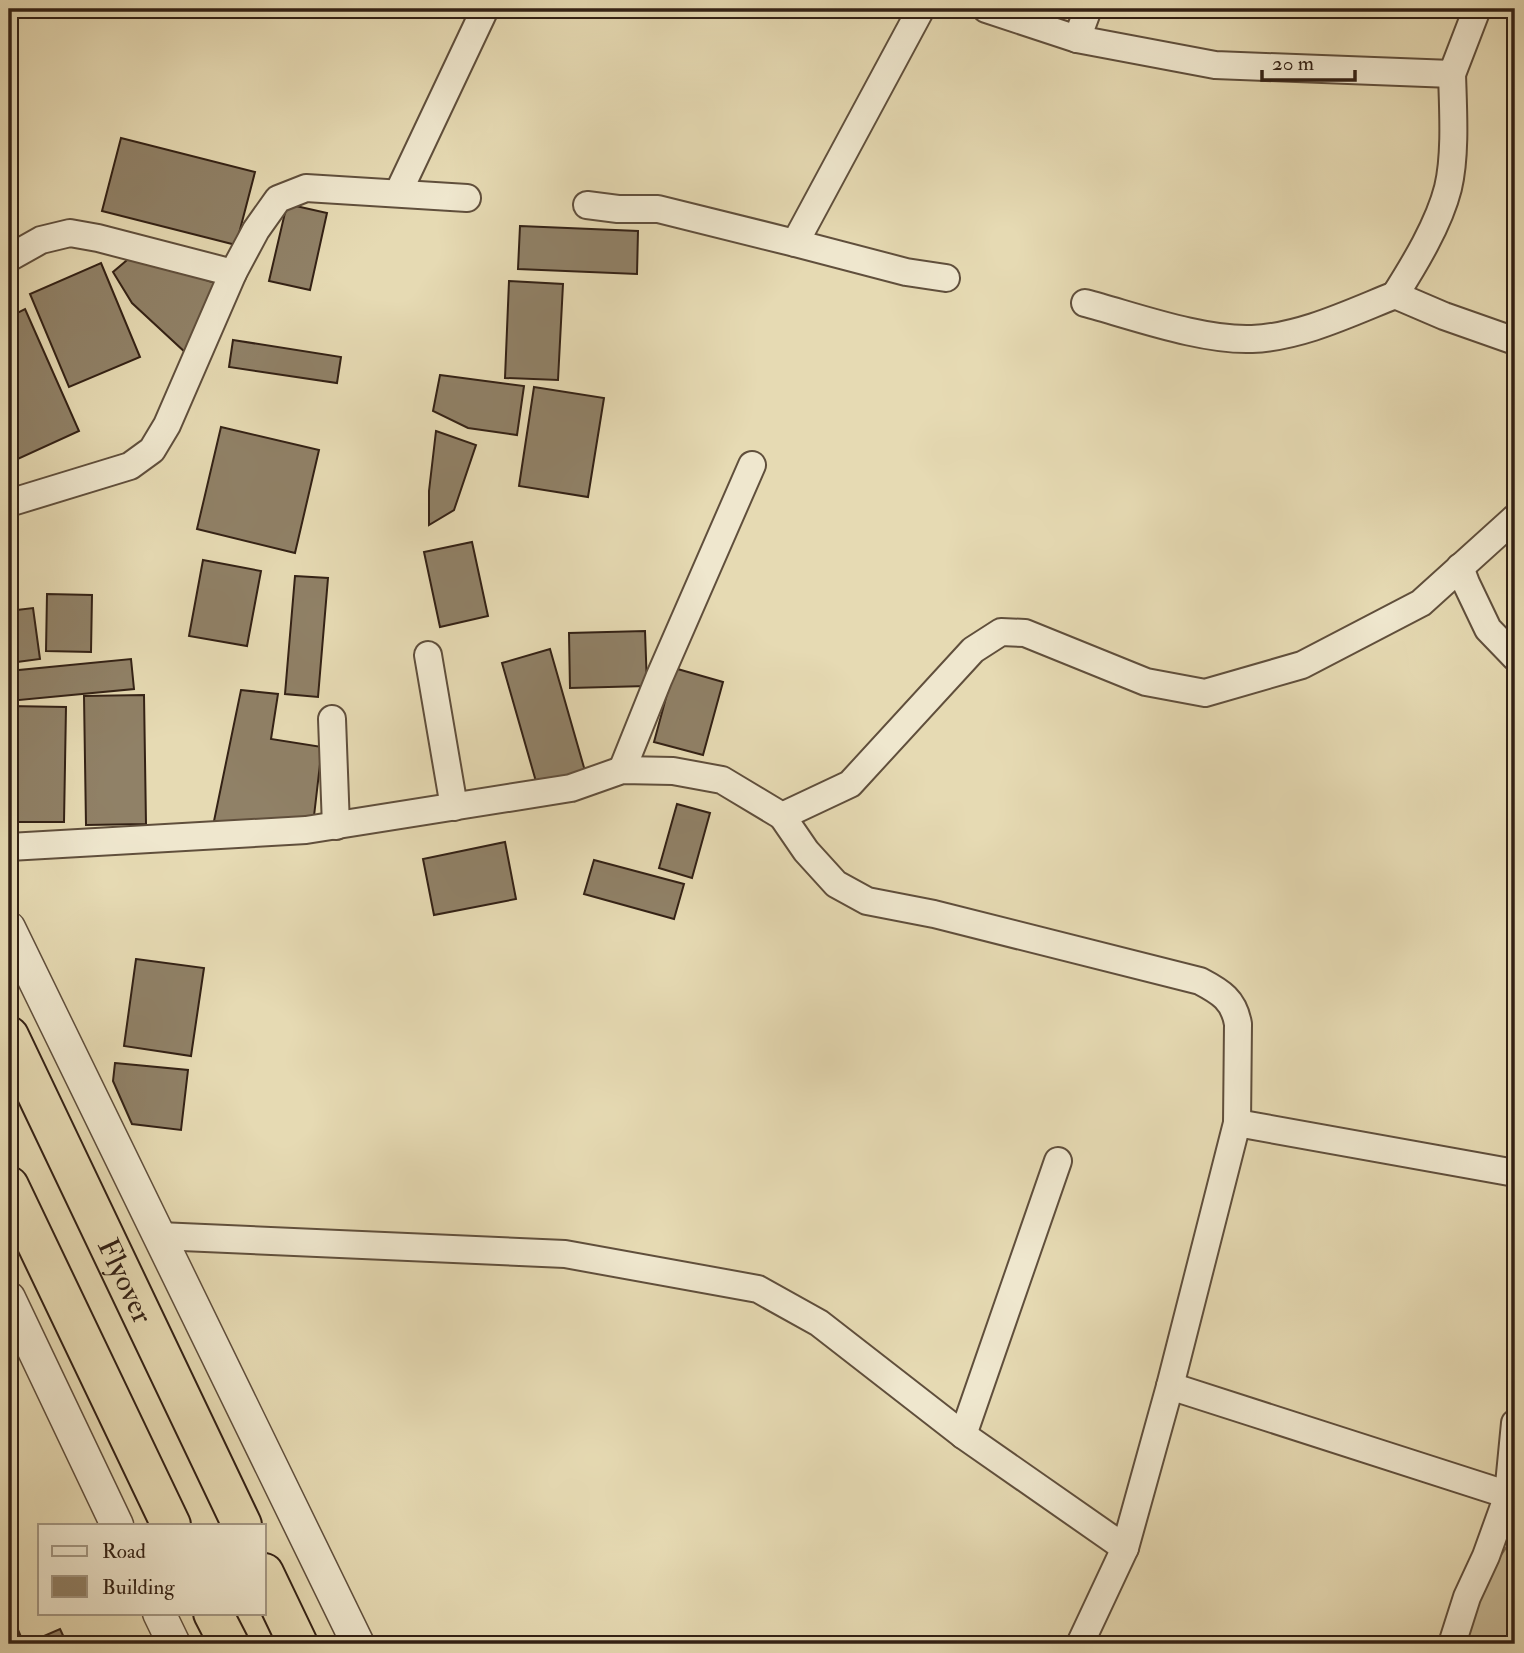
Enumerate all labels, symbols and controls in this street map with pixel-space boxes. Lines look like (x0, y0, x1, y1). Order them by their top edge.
scale bar (1262, 38, 1354, 82)
text: 20 m (1272, 50, 1314, 77)
street label: Flyover (89, 1232, 161, 1329)
legend (38, 1524, 266, 1614)
text: Road (102, 1538, 147, 1565)
text: Building (102, 1574, 175, 1601)

